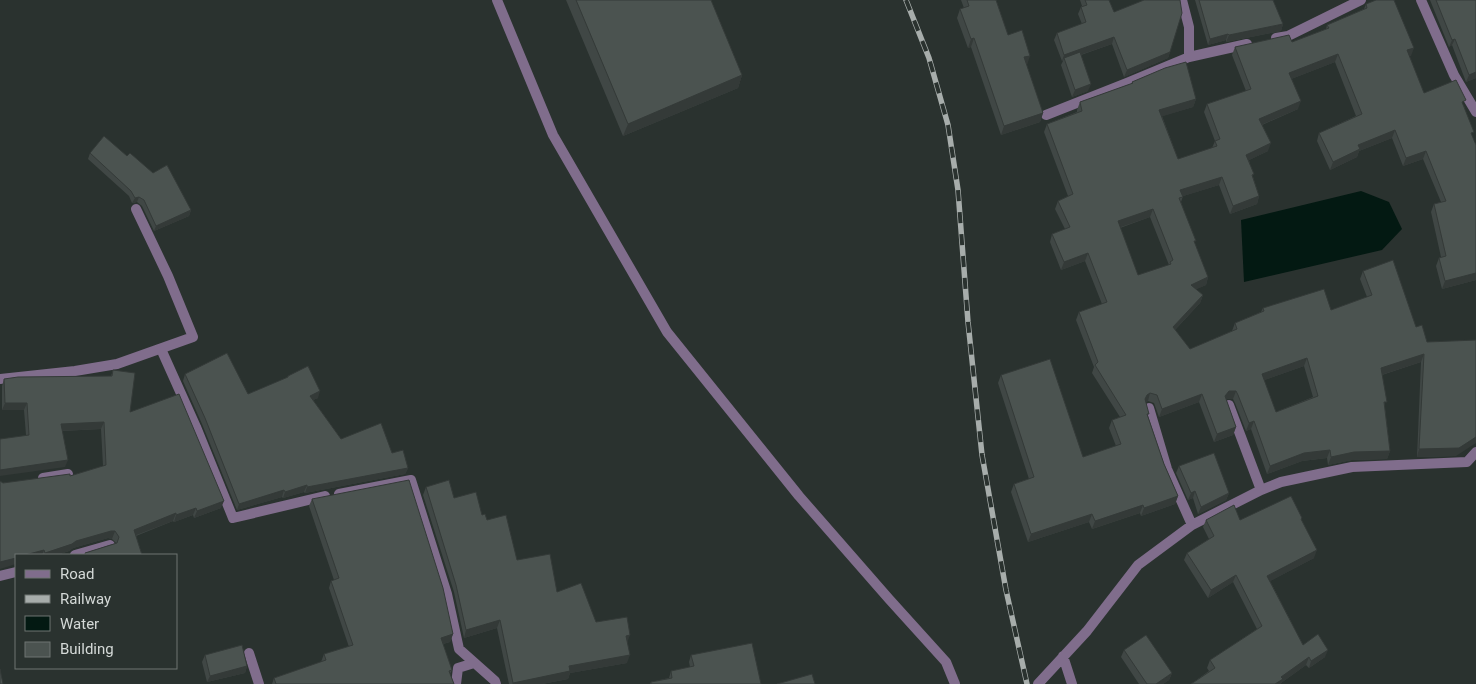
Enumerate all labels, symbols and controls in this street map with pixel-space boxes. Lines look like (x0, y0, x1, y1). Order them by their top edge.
legend (15, 554, 178, 669)
text: Road (60, 565, 94, 583)
text: Railway (60, 590, 111, 608)
text: Water (60, 615, 99, 633)
text: Building (60, 640, 114, 658)

